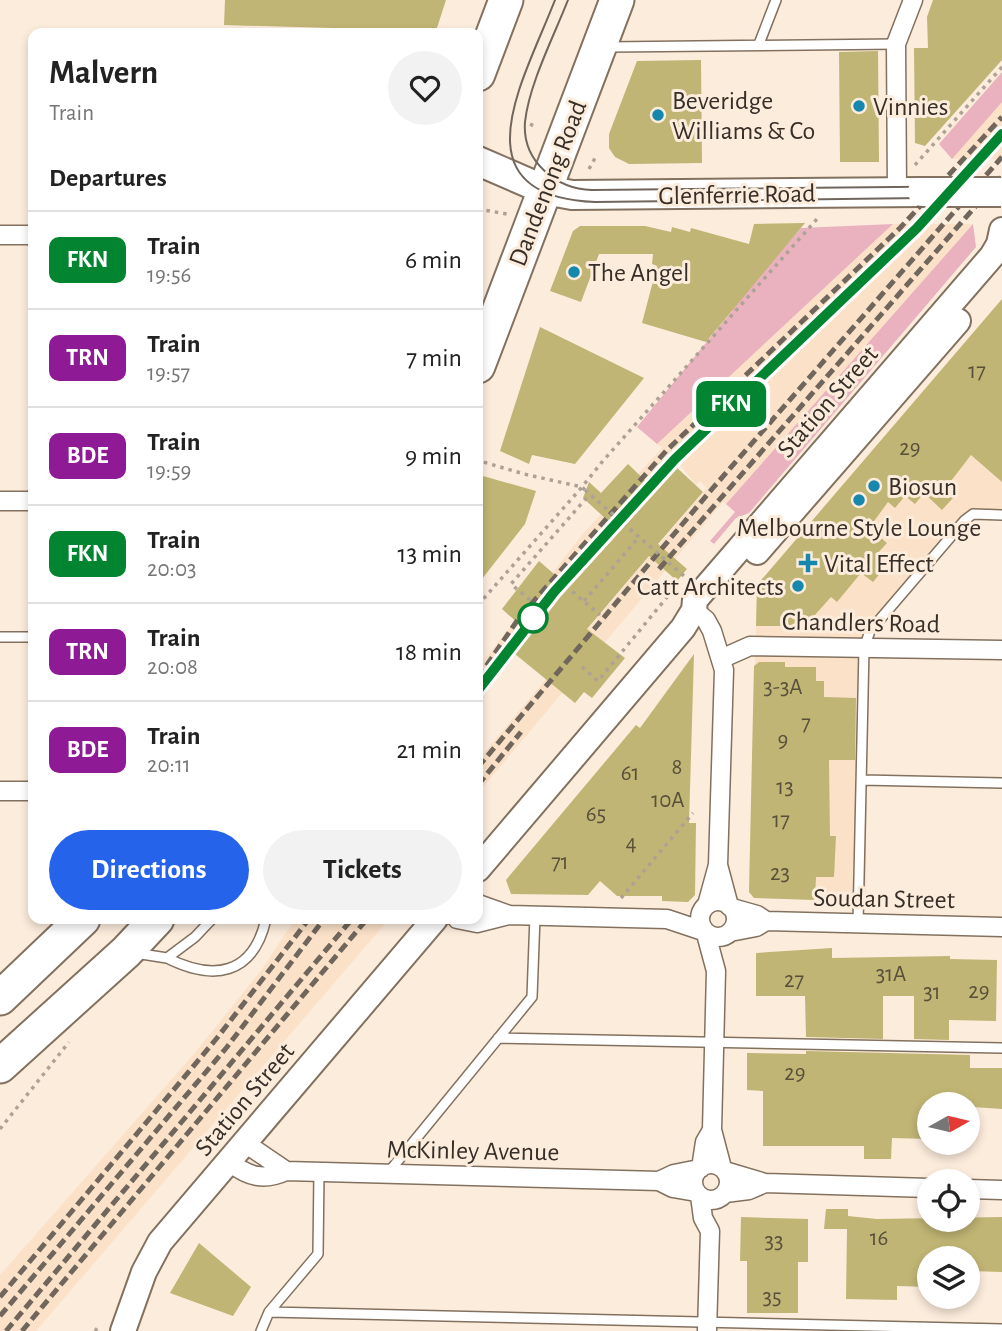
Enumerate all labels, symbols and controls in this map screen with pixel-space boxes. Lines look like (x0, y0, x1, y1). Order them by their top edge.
button: heart (388, 51, 462, 125)
text: Malvern (49, 57, 158, 90)
place label: Beveridge Williams & Co (672, 88, 815, 144)
place label: Vinnies (873, 94, 948, 120)
street label: Dandenong Road (504, 97, 592, 270)
marker: Vinnies (851, 98, 867, 114)
text: Train (49, 102, 94, 125)
marker: Beveridge Williams & Co (650, 107, 666, 123)
text: Departures (49, 165, 167, 191)
street label: Glenferrie Road (658, 181, 816, 209)
text: Train (147, 233, 200, 259)
text: 6 min (405, 247, 462, 273)
text: FKN (67, 248, 108, 272)
place label: The Angel (588, 260, 690, 286)
text: 19:56 (147, 264, 191, 287)
marker: The Angel (566, 264, 582, 280)
text: Train (147, 331, 200, 357)
street label: Station Street (772, 341, 883, 462)
text: 7 min (406, 345, 462, 371)
text: TRN (66, 346, 109, 370)
house number: 17 (968, 360, 986, 383)
text: 19:57 (147, 362, 190, 385)
line badge: FKN (691, 381, 771, 427)
text: FKN (710, 392, 752, 416)
text: Train (147, 429, 200, 455)
house number: 29 (899, 437, 921, 460)
text: 9 min (405, 443, 462, 469)
text: BDE (67, 444, 108, 468)
text: 19:59 (147, 460, 191, 483)
place label: Biosun (888, 474, 957, 500)
marker: Biosun (866, 478, 882, 494)
marker: Melbourne Style Lounge (851, 492, 867, 508)
place label: Melbourne Style Lounge (737, 515, 981, 541)
text: Train (147, 527, 200, 553)
text: 13 min (398, 541, 462, 567)
text: FKN (67, 542, 108, 566)
place label: Vital Effect (824, 551, 934, 577)
marker: Vital Effect (798, 553, 818, 573)
text: 20:03 (147, 558, 197, 581)
place label: Catt Architects (637, 574, 784, 600)
marker: Catt Architects (790, 578, 806, 594)
unlabelled marker (518, 603, 548, 633)
street label: Chandlers Road (782, 609, 940, 637)
text: Train (147, 625, 200, 651)
text: 18 min (396, 639, 462, 665)
text: TRN (66, 640, 109, 664)
text: 20:08 (147, 656, 198, 679)
house number: 3-3A (763, 676, 803, 699)
house number: 7 (801, 712, 811, 735)
text: Train (147, 723, 200, 749)
house number: 9 (778, 729, 788, 752)
text: 21 min (396, 737, 462, 763)
text: BDE (67, 738, 108, 762)
text: 20:11 (147, 754, 191, 777)
house number: 8 (672, 756, 682, 779)
house number: 61 (621, 762, 639, 785)
house number: 13 (776, 776, 794, 799)
house number: 10A (651, 789, 685, 812)
house number: 65 (586, 803, 606, 826)
house number: 17 (772, 809, 790, 832)
button: Directions (49, 830, 249, 910)
button: Tickets (263, 830, 462, 910)
house number: 4 (625, 832, 637, 855)
house number: 71 (551, 851, 569, 874)
house number: 23 (770, 862, 790, 885)
street label: Soudan Street (813, 885, 955, 913)
house number: 31A (876, 963, 906, 986)
house number: 27 (784, 969, 804, 992)
house number: 29 (968, 980, 990, 1003)
house number: 31 (923, 981, 941, 1004)
street label: Station Street (190, 1038, 299, 1161)
house number: 29 (784, 1062, 806, 1085)
north arrow (917, 1092, 980, 1155)
map controls (917, 1092, 980, 1309)
street label: McKinley Avenue (386, 1136, 560, 1166)
button: locate (917, 1169, 980, 1232)
house number: 16 (870, 1227, 888, 1250)
house number: 33 (765, 1230, 783, 1253)
button: layers (917, 1246, 980, 1309)
house number: 35 (762, 1286, 782, 1309)

